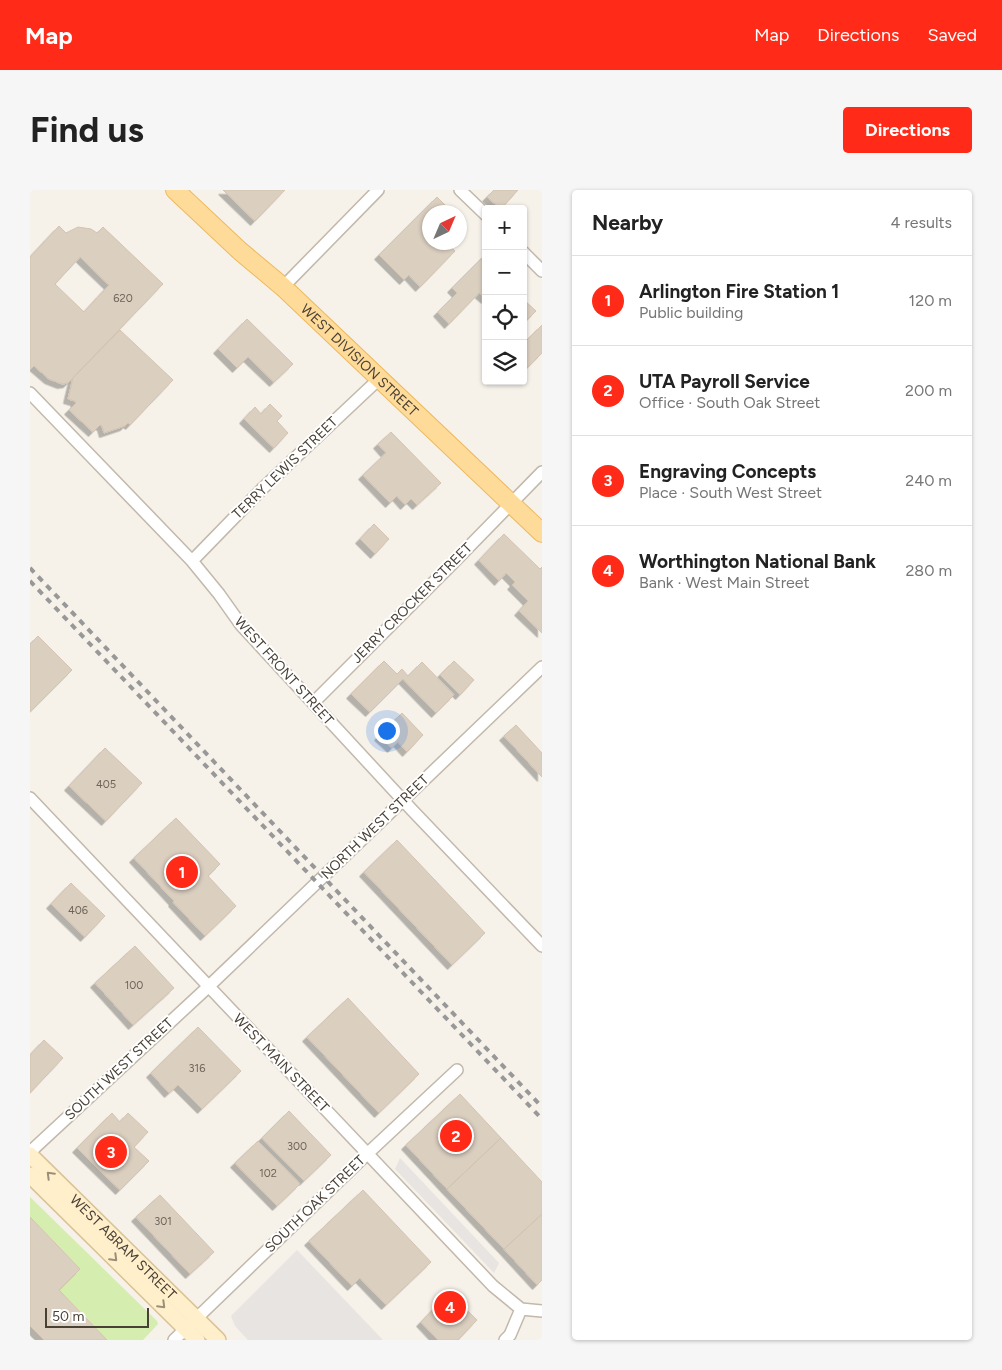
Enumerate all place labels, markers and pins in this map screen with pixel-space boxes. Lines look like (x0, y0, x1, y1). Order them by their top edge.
pin: 1 (166, 853, 198, 891)
pin: 2 (440, 1117, 472, 1155)
pin: 3 (95, 1133, 127, 1171)
pin: 4 (434, 1288, 466, 1326)

